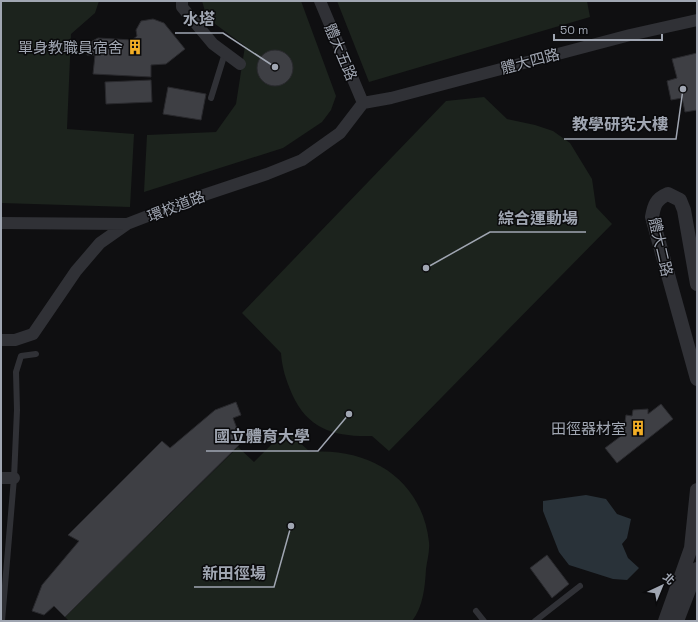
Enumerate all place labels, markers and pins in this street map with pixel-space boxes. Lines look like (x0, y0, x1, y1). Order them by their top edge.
callout: 水塔 (175, 5, 223, 33)
place label: 單身教職員宿舍 (18, 38, 123, 57)
building icon: 單身教職員宿舍 (126, 38, 144, 56)
callout: 教學研究大樓 (564, 111, 676, 139)
callout: 綜合運動場 (490, 204, 586, 232)
place label: 田徑器材室 (551, 419, 626, 438)
building icon: 田徑器材室 (629, 419, 647, 437)
callout: 國立體育大學 (206, 423, 318, 451)
callout: 新田徑場 (194, 559, 274, 587)

